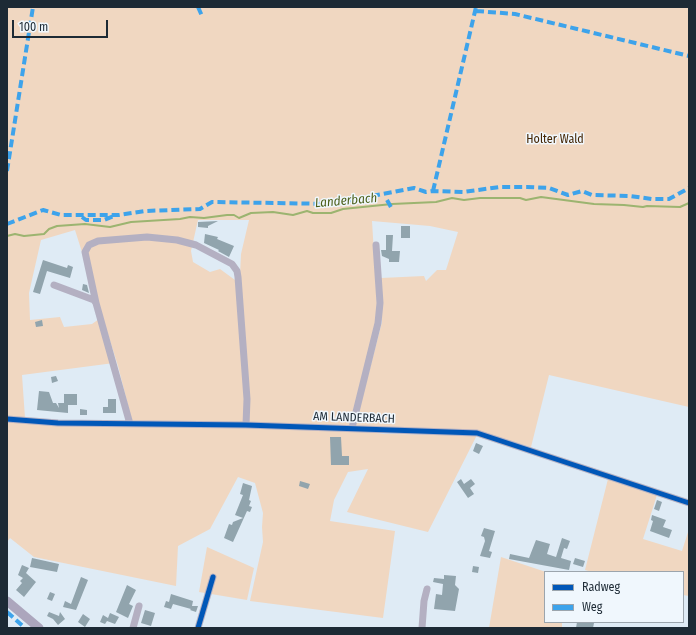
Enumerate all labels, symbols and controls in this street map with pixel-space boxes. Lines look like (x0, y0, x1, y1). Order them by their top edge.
scale bar (14, 12, 110, 38)
text: 100 m (19, 20, 48, 34)
park label: Holter Wald (526, 133, 584, 147)
water label: Landerbach (314, 191, 378, 211)
street label: AM LANDERBACH (313, 409, 395, 427)
legend (544, 571, 684, 623)
text: Radweg (582, 580, 620, 594)
text: Weg (582, 600, 602, 614)

